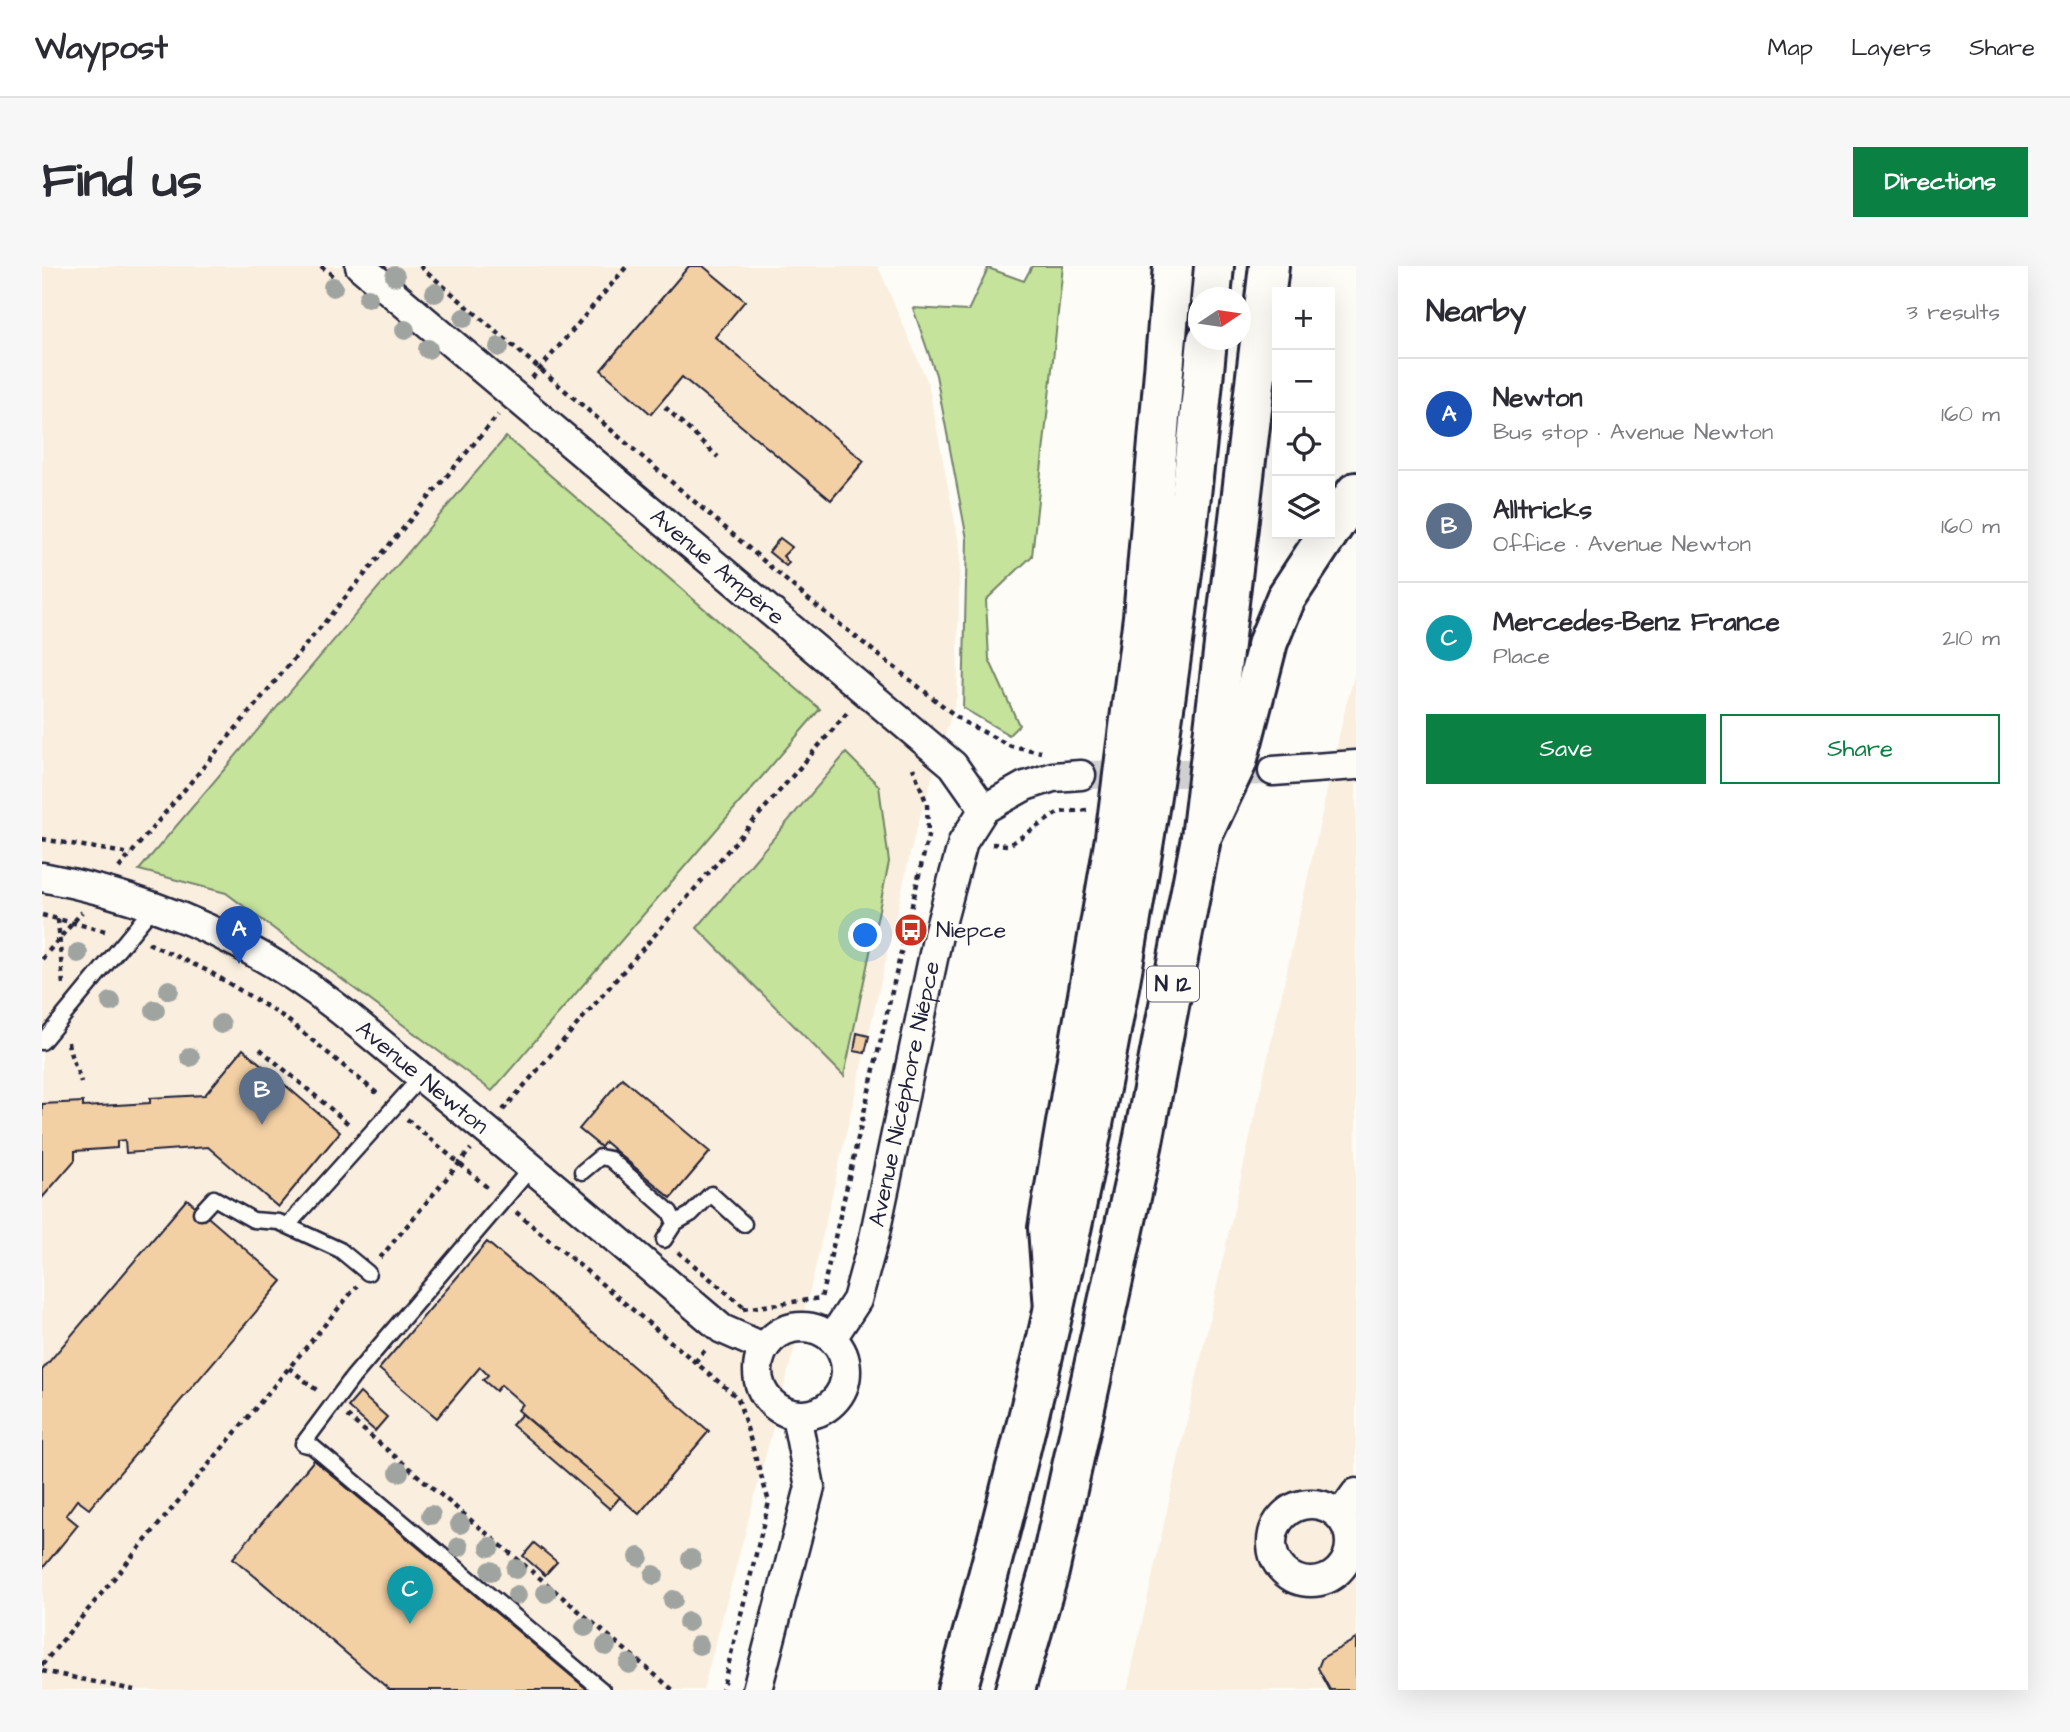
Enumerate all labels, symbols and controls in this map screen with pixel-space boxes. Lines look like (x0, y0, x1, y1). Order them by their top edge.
text: Waypost (35, 25, 168, 71)
text: Map (1768, 31, 1813, 65)
text: Layers (1851, 31, 1931, 65)
text: Share (1969, 31, 2035, 65)
button: Directions (1853, 147, 2028, 217)
text: Find us (42, 148, 202, 216)
north arrow (1188, 287, 1251, 350)
map controls (1272, 287, 1335, 539)
button: + (1272, 287, 1335, 350)
text: Nearby (1426, 291, 1526, 333)
text: 3 results (1906, 296, 2000, 328)
button: − (1272, 350, 1335, 413)
text: Newton (1493, 380, 1583, 416)
text: A (1442, 398, 1456, 430)
text: 160 m (1941, 398, 2000, 430)
button: locate (1272, 413, 1335, 476)
text: Bus stop · Avenue Newton (1493, 416, 1773, 448)
button: layers (1272, 476, 1335, 539)
text: Alltricks (1493, 492, 1592, 528)
street label: Avenue Ampère (643, 501, 792, 633)
text: B (1441, 510, 1457, 542)
text: 160 m (1941, 510, 2000, 542)
text: Office · Avenue Newton (1493, 528, 1751, 560)
text: Mercedes-Benz France (1493, 604, 1780, 640)
text: C (1441, 622, 1457, 654)
text: 210 m (1942, 622, 2000, 654)
text: Place (1493, 640, 1550, 672)
button: Save (1426, 714, 1706, 784)
button: Share (1720, 714, 2000, 784)
pin: A (216, 906, 262, 964)
bus stop icon: Niepce (892, 911, 930, 949)
place label: Niepce (936, 914, 1006, 946)
your location (848, 918, 882, 952)
street label: Avenue Nicéphore Niépce (861, 958, 948, 1230)
road number: N 12 (1147, 966, 1199, 1002)
street label: Avenue Newton (349, 1013, 495, 1142)
pin: B (239, 1067, 285, 1125)
pin: C (387, 1566, 433, 1624)

